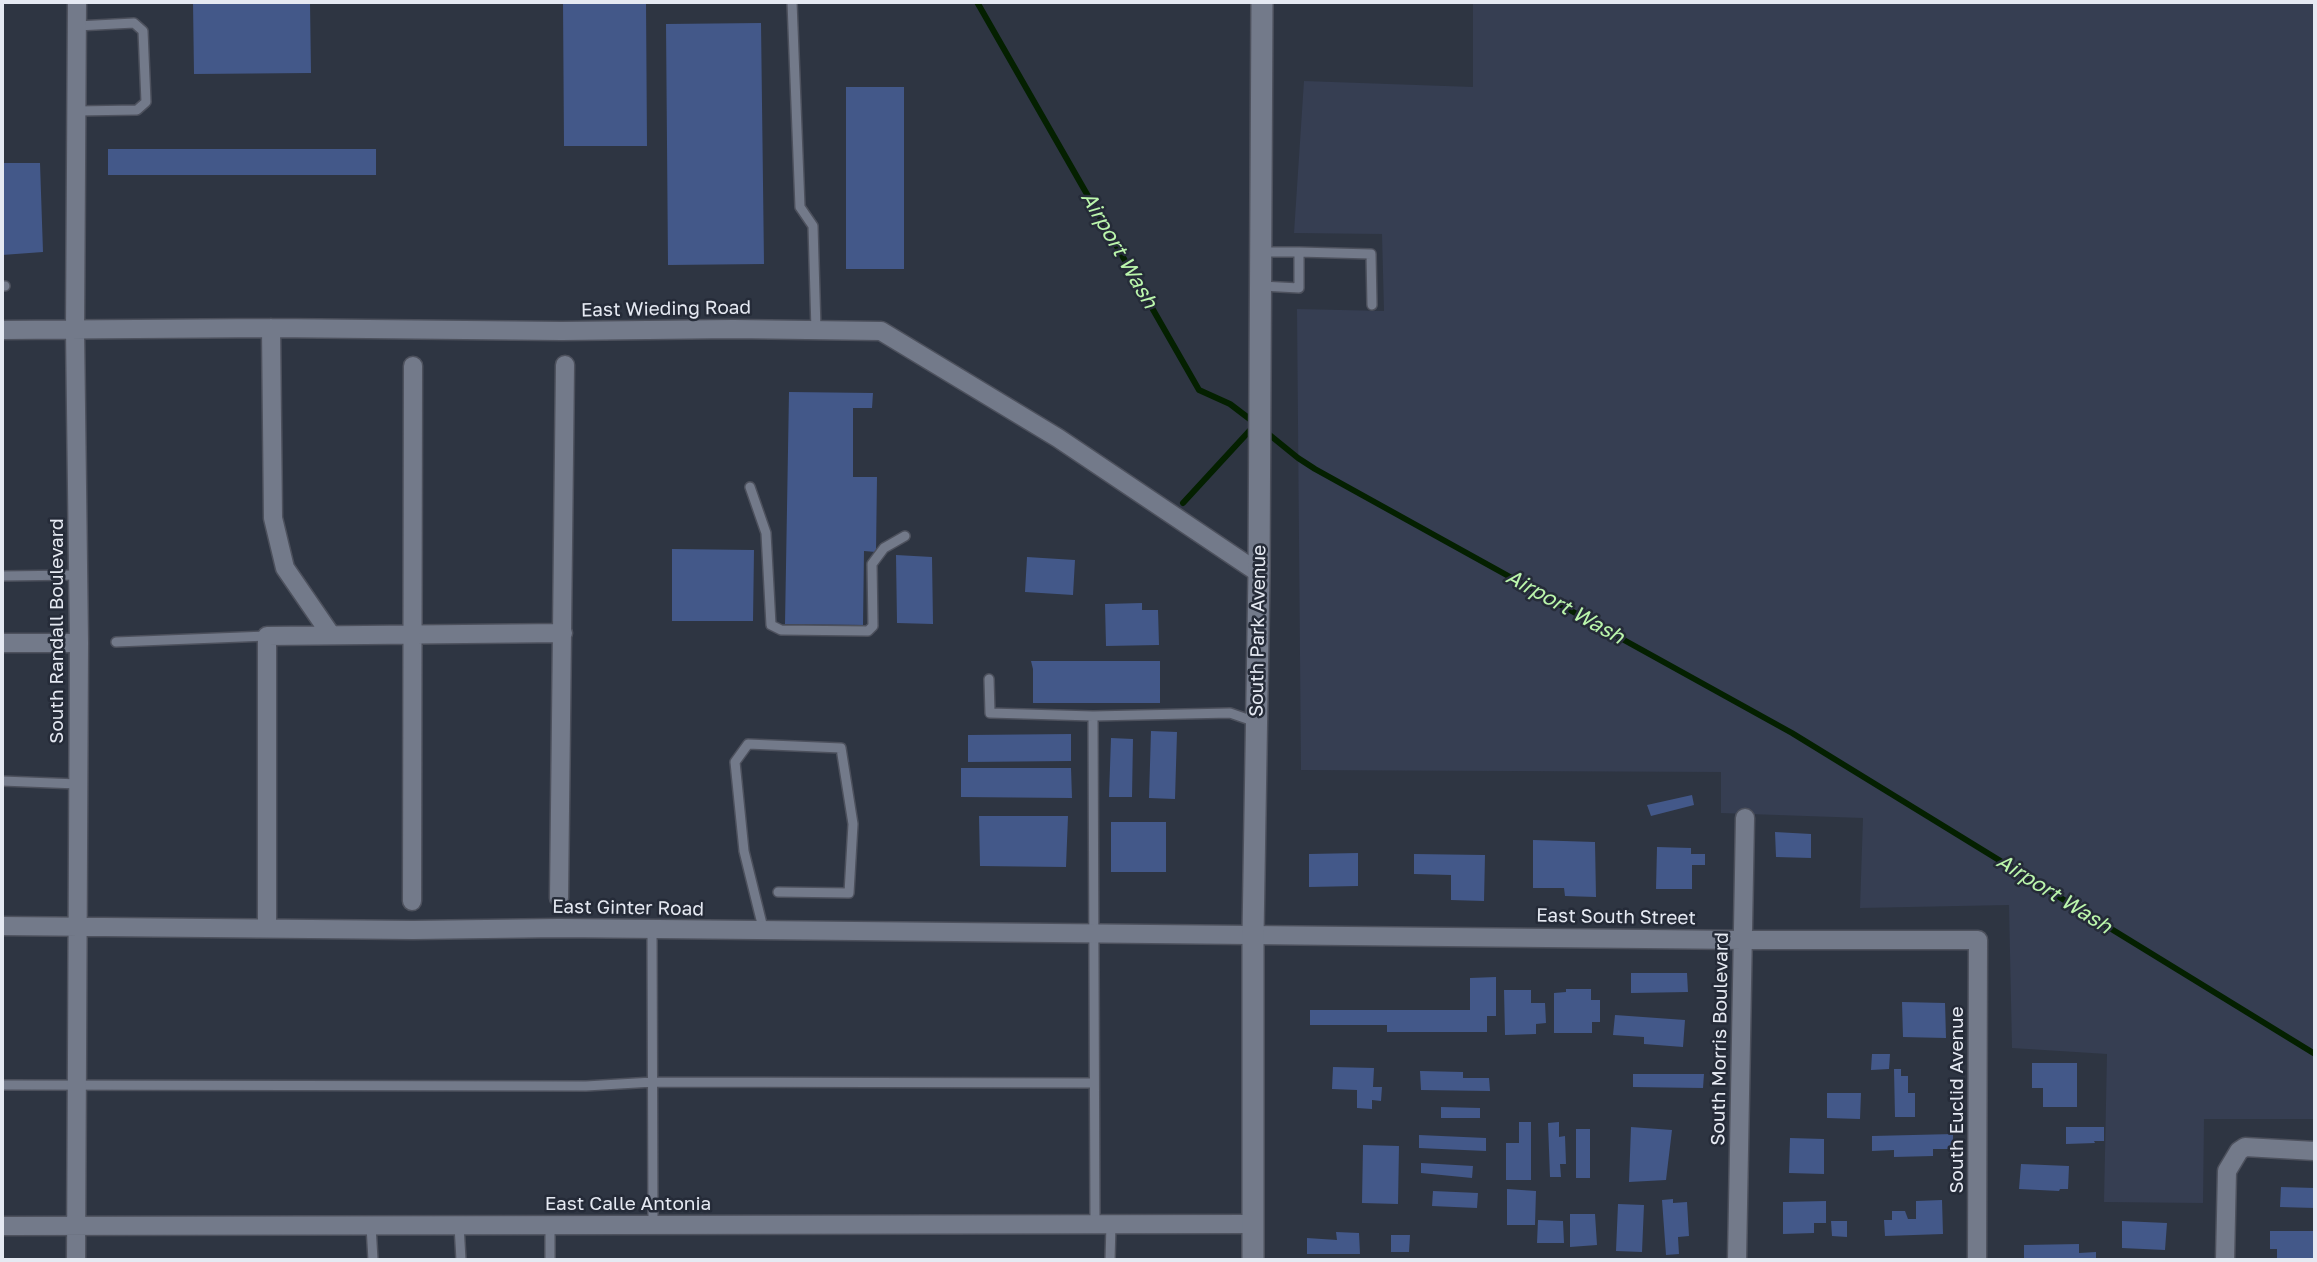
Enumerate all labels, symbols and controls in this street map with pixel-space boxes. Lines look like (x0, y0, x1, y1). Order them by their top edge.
water label: Airport Wash (1075, 187, 1163, 313)
street label: East Wieding Road (581, 296, 751, 322)
street label: South Randall Boulevard (46, 518, 68, 744)
street label: South Park Avenue (1245, 545, 1271, 717)
water label: Airport Wash (1502, 564, 1628, 650)
water label: Airport Wash (1992, 849, 2116, 939)
street label: East Ginter Road (552, 895, 704, 921)
street label: East South Street (1536, 904, 1696, 930)
street label: South Morris Boulevard (1707, 932, 1733, 1146)
street label: South Euclid Avenue (1946, 1006, 1968, 1194)
street label: East Calle Antonia (545, 1193, 711, 1215)

